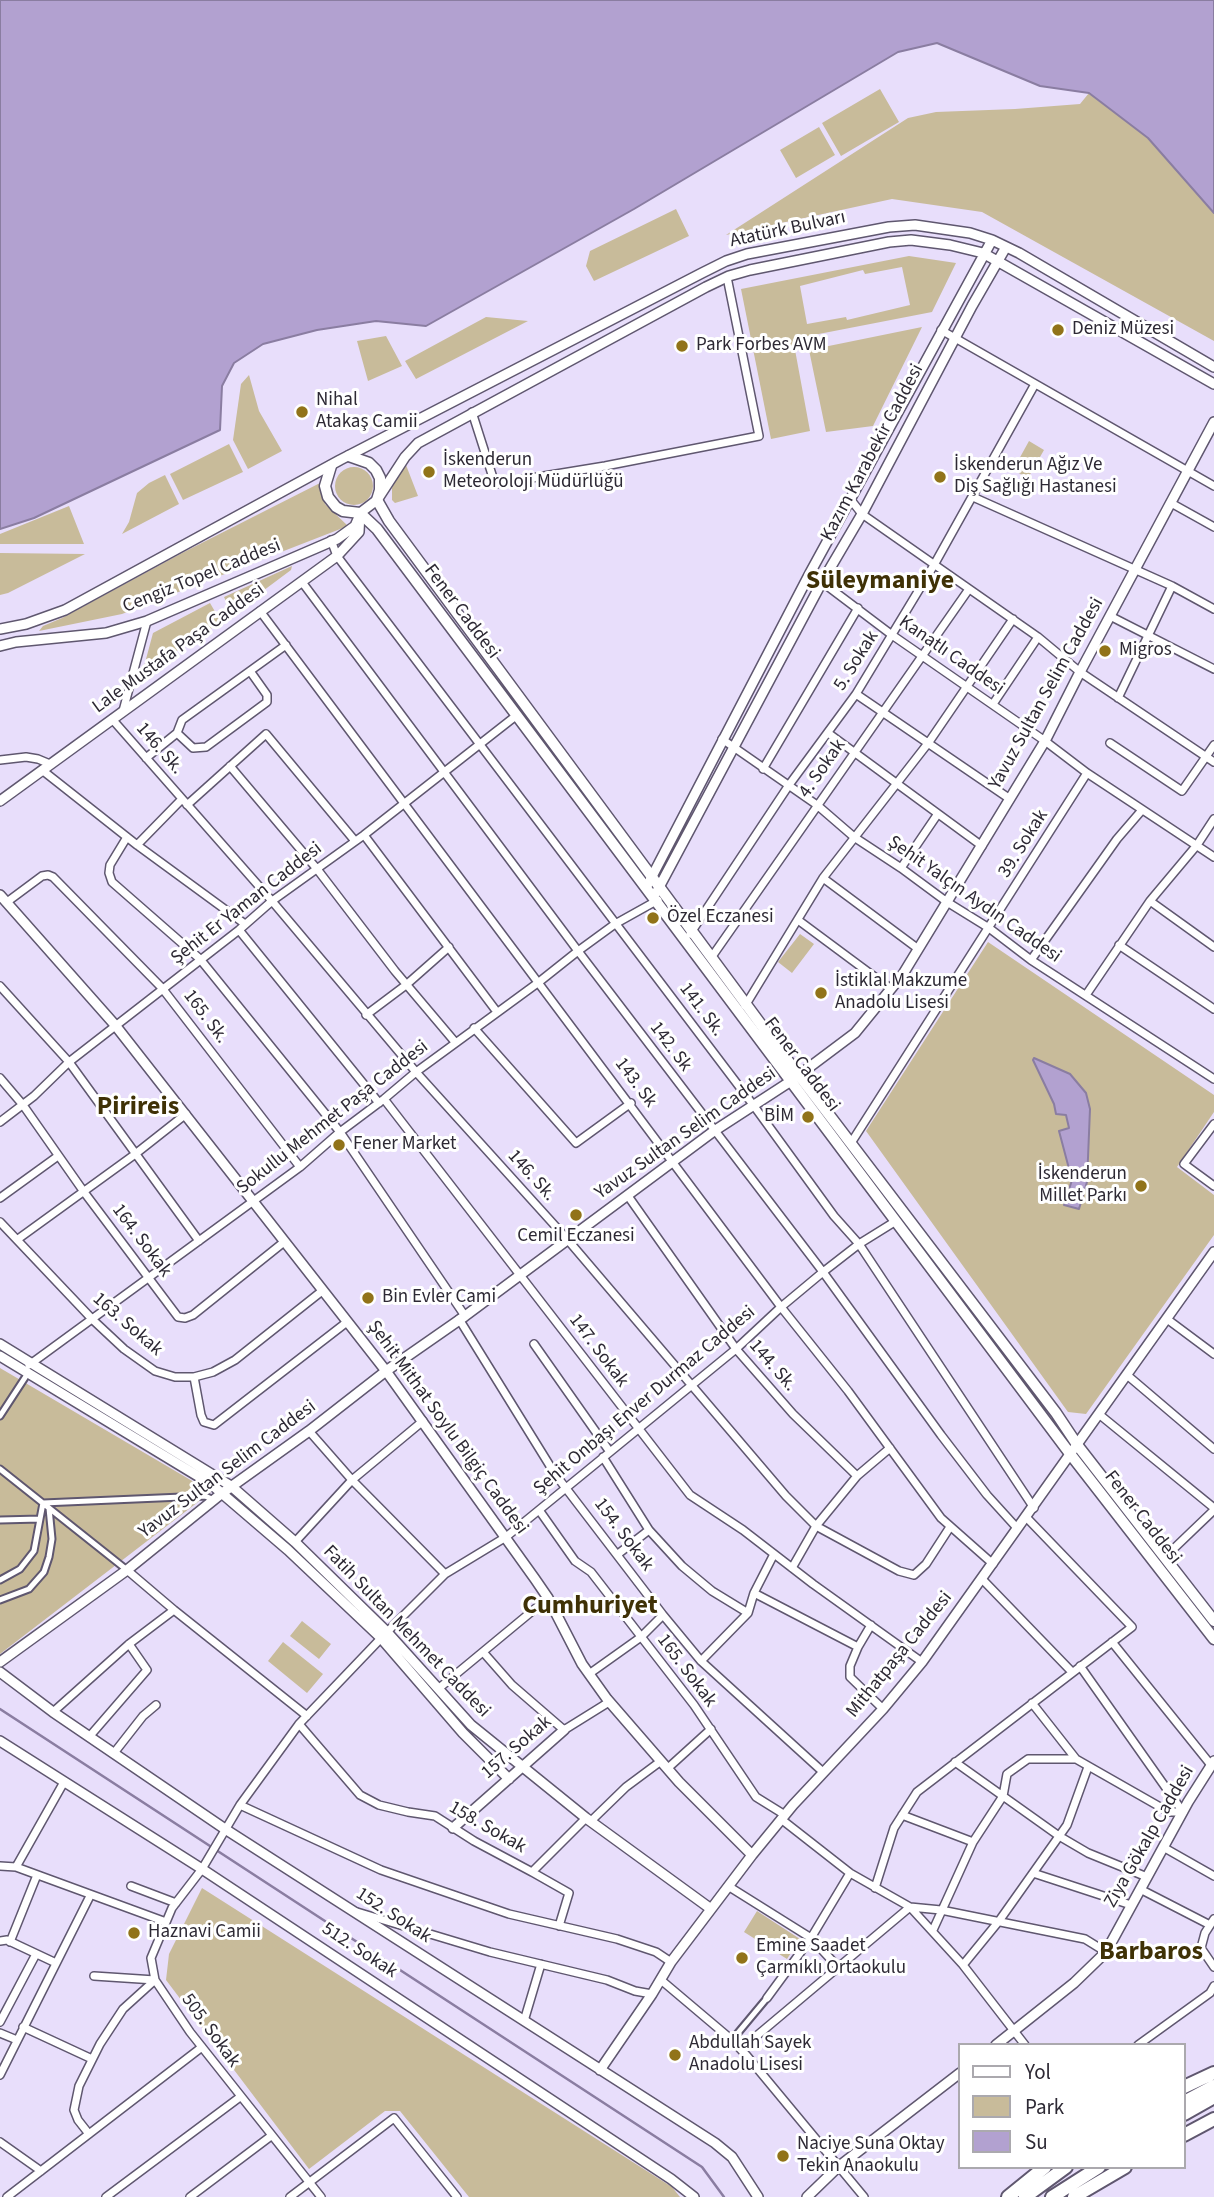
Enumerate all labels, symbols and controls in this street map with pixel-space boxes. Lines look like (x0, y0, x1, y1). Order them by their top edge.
street label: Atatürk Bulvarı (728, 207, 848, 253)
place label: Deniz Müzesi (1072, 319, 1174, 341)
marker: Deniz Müzesi (1050, 322, 1066, 338)
place label: Park Forbes AVM (696, 335, 827, 357)
marker: Park Forbes AVM (674, 338, 690, 354)
street label: Kazım Karabekir Caddesi (817, 361, 929, 545)
place label: Nihal Atakaş Camii (316, 390, 418, 434)
marker: Nihal Atakaş Camii (294, 404, 310, 420)
place label: İskenderun Meteoroloji Müdürlüğü (443, 450, 624, 494)
place label: İskenderun Ağız Ve Diş Sağlığı Hastanesi (954, 455, 1117, 499)
marker: İskenderun Meteoroloji Müdürlüğü (421, 464, 437, 480)
marker: İskenderun Ağız Ve Diş Sağlığı Hastanesi (932, 469, 948, 485)
street label: Cengiz Topel Caddesi (120, 535, 284, 619)
street label: Fener Caddesi (418, 560, 504, 664)
district label: Süleymaniye (806, 566, 954, 598)
street label: Lale Mustafa Paşa Caddesi (88, 579, 270, 719)
street label: Yavuz Sultan Selim Caddesi (985, 594, 1109, 794)
street label: Kanatlı Caddesi (894, 611, 1008, 701)
street label: 5. Sokak (830, 627, 884, 695)
place label: Migros (1119, 640, 1172, 662)
marker: Migros (1097, 643, 1113, 659)
street label: 146. Sk. (130, 718, 188, 780)
street label: 4. Sokak (795, 735, 851, 803)
street label: 39. Sokak (994, 806, 1054, 882)
street label: Şehit Yalçın Aydın Caddesi (883, 831, 1065, 969)
street label: Şehit Er Yaman Caddesi (167, 838, 327, 970)
place label: Özel Eczanesi (667, 907, 774, 929)
marker: Özel Eczanesi (645, 910, 661, 926)
place label: İstiklal Makzume Anadolu Lisesi (835, 971, 967, 1015)
street label: 141. Sk. (673, 979, 729, 1041)
marker: İstiklal Makzume Anadolu Lisesi (813, 985, 829, 1001)
street label: 165. Sk. (177, 986, 233, 1048)
street label: Fener Caddesi (758, 1013, 844, 1117)
street label: 142. Sk (644, 1018, 696, 1076)
street label: Sokullu Mehmet Paşa Caddesi (233, 1036, 433, 1200)
street label: 143. Sk (609, 1054, 661, 1112)
street label: Yavuz Sultan Selim Caddesi (591, 1063, 781, 1205)
district label: Pirireis (97, 1092, 179, 1124)
place label: BİM (764, 1106, 794, 1128)
marker: BİM (800, 1109, 816, 1125)
place label: Fener Market (353, 1134, 456, 1156)
marker: Fener Market (331, 1137, 347, 1153)
street label: 146. Sk. (502, 1146, 560, 1206)
place label: İskenderun Millet Parkı (1038, 1164, 1127, 1208)
marker: İskenderun Millet Parkı (1133, 1178, 1149, 1194)
street label: 164. Sokak (106, 1200, 176, 1282)
marker: Cemil Eczanesi (568, 1207, 584, 1223)
place label: Cemil Eczanesi (517, 1226, 635, 1248)
place label: Bin Evler Cami (382, 1287, 496, 1309)
street label: 163. Sokak (87, 1288, 167, 1362)
marker: Bin Evler Cami (360, 1290, 376, 1306)
street label: Şehit Onbaşı Enver Durmaz Caddesi (529, 1301, 761, 1501)
street label: 147. Sokak (563, 1310, 633, 1392)
street label: Şehit Mithat Soylu Bilgiç Caddesi (362, 1317, 532, 1539)
street label: 144. Sk. (743, 1335, 801, 1397)
street label: Yavuz Sultan Selim Caddesi (135, 1396, 321, 1544)
street label: Fener Caddesi (1098, 1467, 1186, 1569)
street label: 154. Sokak (588, 1494, 658, 1576)
street label: Fatih Sultan Mehmet Caddesi (318, 1541, 494, 1723)
street label: Mithatpaşa Caddesi (842, 1587, 958, 1723)
district label: Cumhuriyet (522, 1591, 658, 1623)
street label: 165. Sokak (651, 1630, 721, 1712)
street label: 157. Sokak (477, 1711, 557, 1785)
street label: Ziya Gökalp Caddesi (1100, 1762, 1200, 1912)
street label: 158. Sokak (444, 1797, 530, 1859)
street label: 152. Sokak (351, 1883, 435, 1949)
street label: 512. Sokak (317, 1918, 401, 1984)
place label: Haznavi Camii (148, 1922, 261, 1944)
marker: Haznavi Camii (126, 1925, 142, 1941)
place label: Emine Saadet Çarmıklı Ortaokulu (756, 1936, 906, 1980)
district label: Barbaros (1099, 1937, 1203, 1969)
marker: Emine Saadet Çarmıklı Ortaokulu (734, 1950, 750, 1966)
street label: 505. Sokak (176, 1990, 244, 2072)
place label: Abdullah Sayek Anadolu Lisesi (689, 2033, 811, 2077)
legend (958, 2043, 1186, 2169)
marker: Abdullah Sayek Anadolu Lisesi (667, 2047, 683, 2063)
text: Yol (1025, 2057, 1051, 2087)
text: Park (1025, 2092, 1064, 2122)
text: Su (1025, 2127, 1048, 2157)
place label: Naciye Suna Oktay Tekin Anaokulu (797, 2134, 945, 2178)
marker: Naciye Suna Oktay Tekin Anaokulu (775, 2148, 791, 2164)

